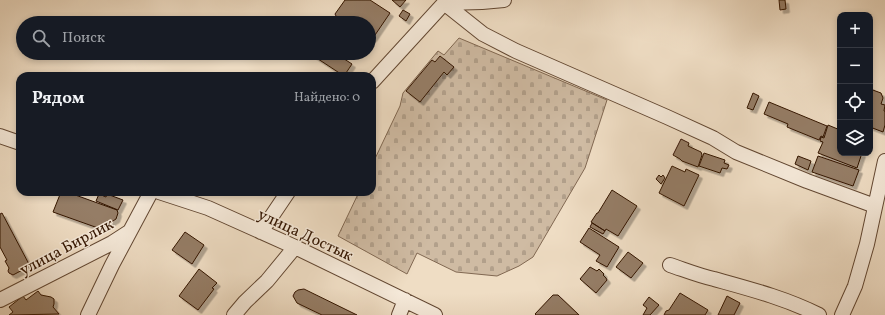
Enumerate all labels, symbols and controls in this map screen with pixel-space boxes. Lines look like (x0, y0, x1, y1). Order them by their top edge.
map controls (837, 12, 873, 156)
button: + (837, 12, 873, 48)
search box (16, 16, 376, 60)
icon: search (30, 27, 52, 49)
text: Поиск (62, 28, 105, 49)
button: − (837, 48, 873, 84)
button: locate (837, 84, 873, 120)
text: Рядом (32, 87, 85, 110)
text: Найдено: 0 (294, 89, 360, 107)
button: layers (837, 120, 873, 156)
street label: улица Достык (254, 204, 357, 268)
street label: улица Бирлик (16, 214, 118, 282)

